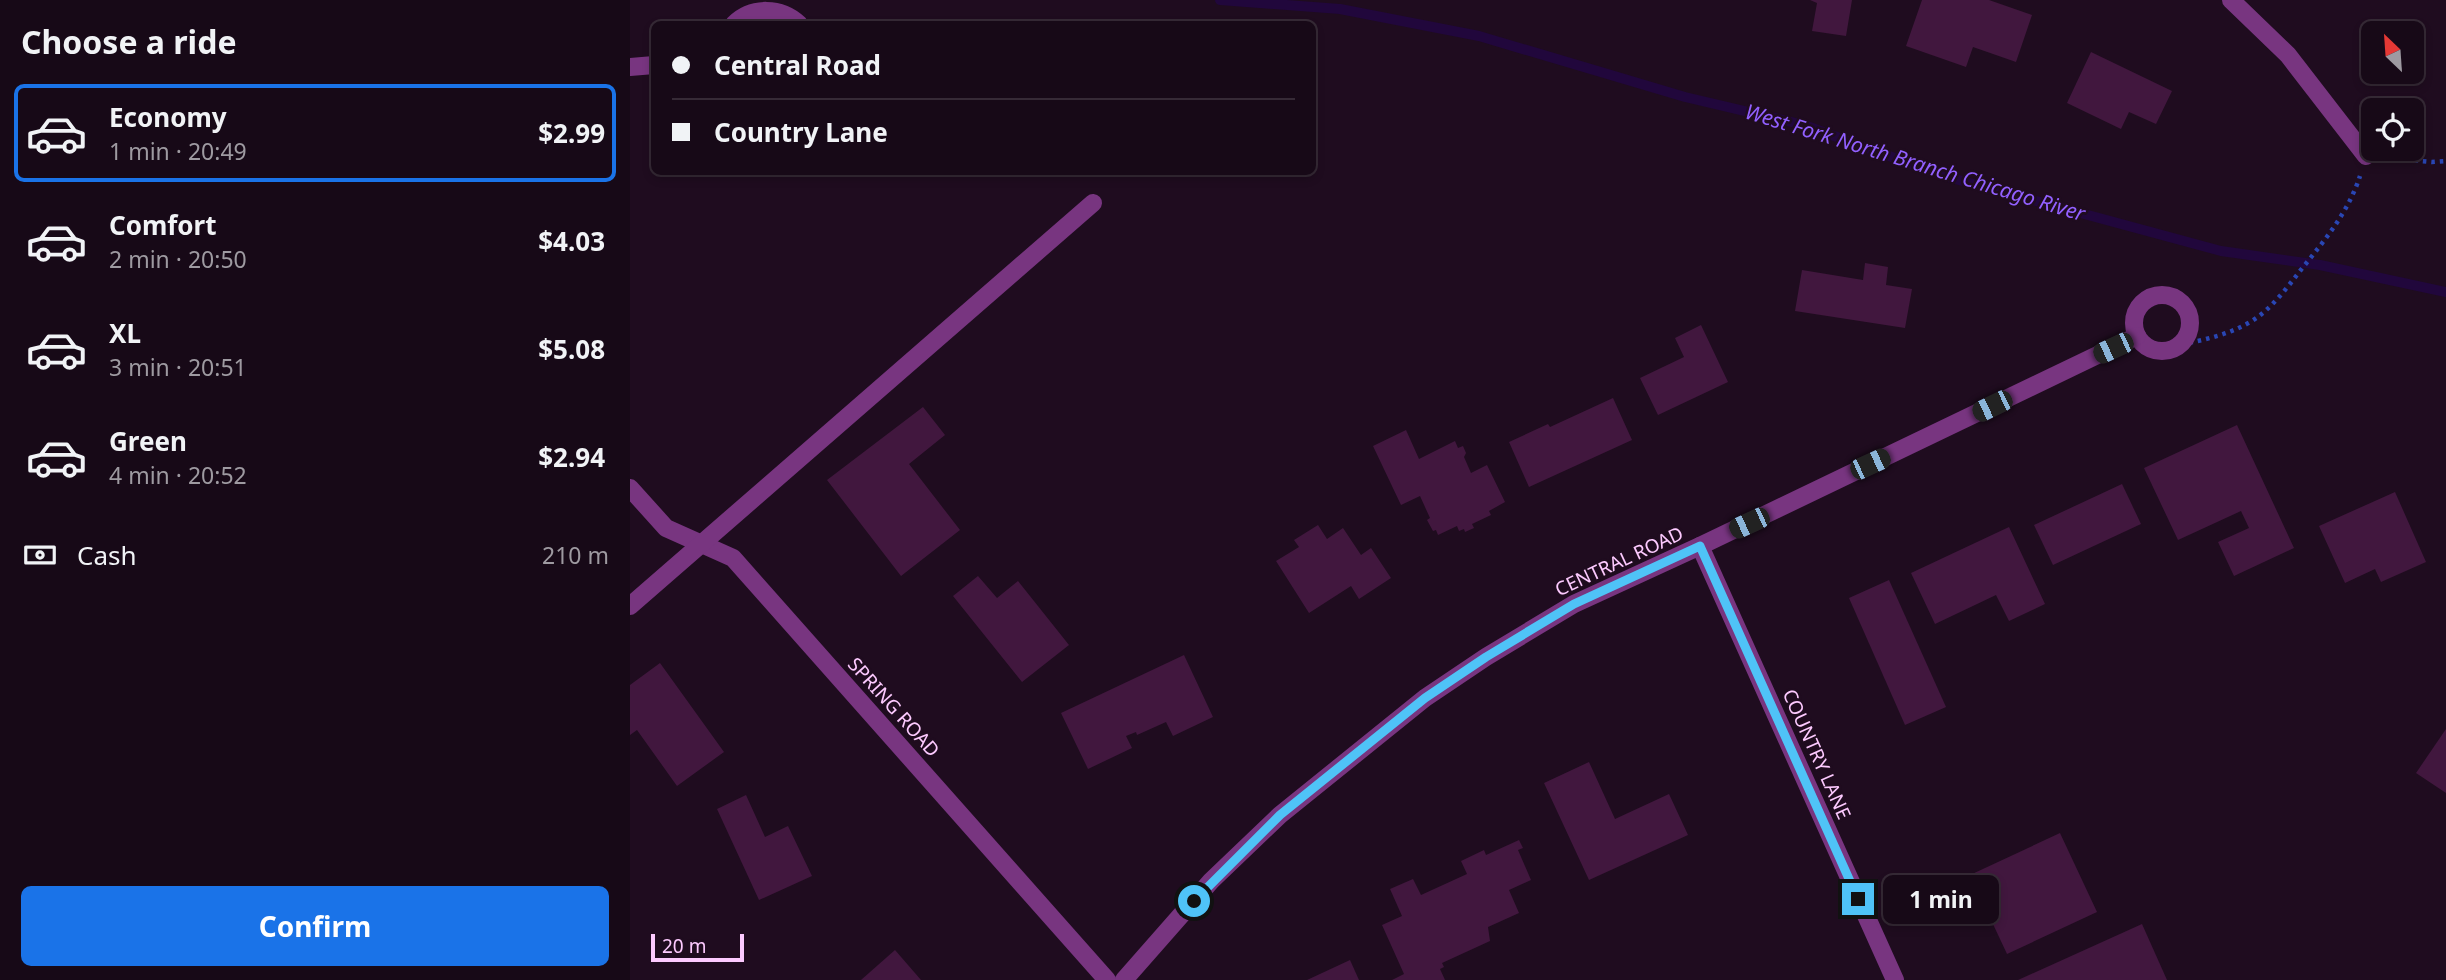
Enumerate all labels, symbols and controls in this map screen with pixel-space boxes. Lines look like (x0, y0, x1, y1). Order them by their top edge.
text: Choose a ride (21, 20, 237, 63)
north arrow (2361, 21, 2424, 84)
map controls (2361, 21, 2424, 161)
text: Central Road (714, 47, 881, 83)
water label: West Fork North Branch Chicago River (1742, 97, 2090, 228)
button: locate (2361, 98, 2424, 161)
text: Economy (109, 99, 227, 135)
icon: car (25, 102, 88, 165)
text: Country Lane (714, 114, 888, 150)
text: $2.99 (538, 115, 605, 151)
text: 1 min · 20:49 (109, 135, 247, 167)
text: Comfort (109, 207, 217, 243)
icon: car (25, 210, 88, 273)
text: $4.03 (538, 223, 605, 259)
text: 2 min · 20:50 (109, 243, 247, 275)
text: XL (109, 315, 141, 351)
icon: car (25, 318, 88, 381)
car (2090, 330, 2137, 366)
text: $5.08 (538, 331, 605, 367)
text: 3 min · 20:51 (109, 351, 247, 383)
car (1969, 387, 2016, 425)
text: Green (109, 423, 187, 459)
icon: car (25, 426, 88, 489)
text: $2.94 (538, 439, 605, 475)
car (1847, 446, 1894, 482)
text: 4 min · 20:52 (109, 459, 247, 491)
car (1726, 505, 1773, 541)
street label: CENTRAL ROAD (1551, 520, 1687, 602)
icon: cash (21, 536, 59, 574)
text: Cash (77, 537, 137, 573)
text: 210 m (542, 539, 609, 571)
street label: SPRING ROAD (842, 652, 946, 762)
street label: COUNTRY LANE (1777, 685, 1857, 823)
callout: 1 min (1882, 874, 1998, 923)
route end (1842, 883, 1874, 915)
text: 1 min (1909, 883, 1973, 915)
route start (1178, 885, 1210, 917)
button: Confirm (21, 886, 609, 966)
scale bar (651, 931, 744, 963)
text: 20 m (662, 933, 706, 959)

